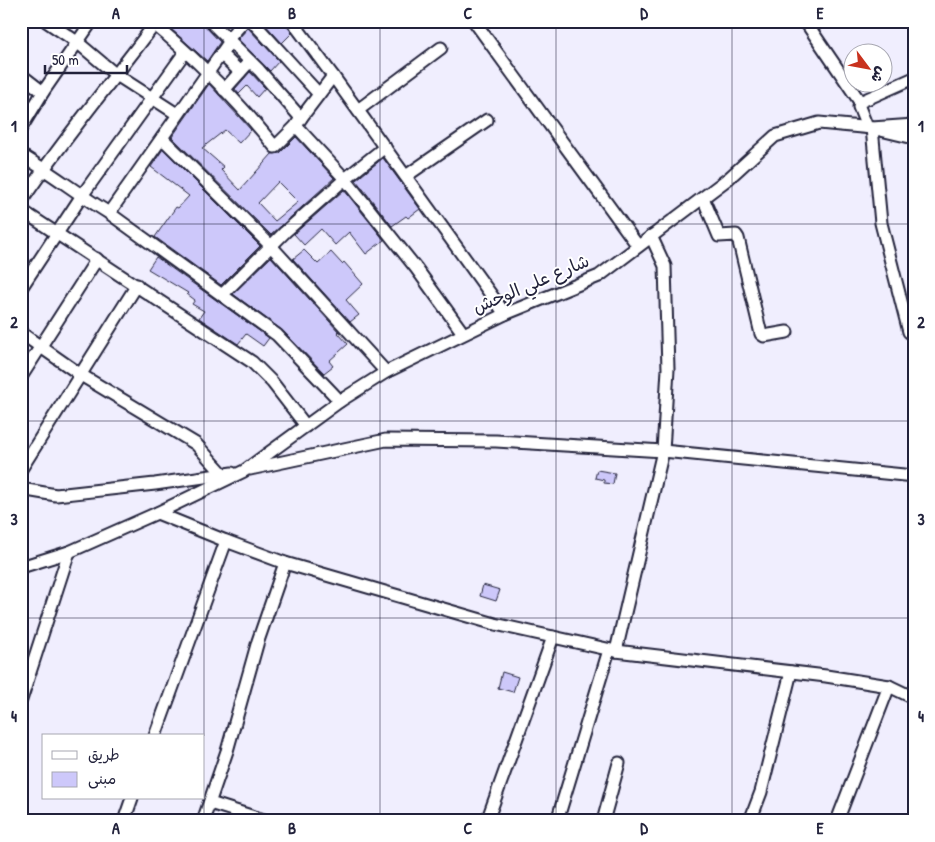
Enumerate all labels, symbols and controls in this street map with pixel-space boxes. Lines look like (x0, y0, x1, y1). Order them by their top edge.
text: A (112, 2, 120, 24)
text: B (288, 2, 296, 24)
text: C (464, 2, 473, 24)
text: D (640, 2, 648, 24)
text: E (816, 2, 824, 24)
scale bar (45, 42, 128, 74)
north arrow (842, 42, 892, 92)
text: 50 m (52, 49, 79, 70)
text: ش (867, 64, 892, 87)
text: 1 (11, 115, 17, 137)
text: 1 (918, 115, 924, 137)
street label: شارع علي الوحش (469, 248, 595, 323)
text: 2 (10, 311, 18, 333)
text: 2 (917, 311, 925, 333)
text: 3 (10, 508, 18, 530)
text: 3 (917, 508, 925, 530)
text: 4 (11, 705, 17, 727)
text: 4 (918, 705, 924, 727)
legend (42, 734, 205, 800)
text: طريق (88, 744, 120, 765)
text: مبنى (88, 768, 116, 789)
text: A (112, 817, 120, 839)
text: B (288, 817, 296, 839)
text: C (464, 817, 473, 839)
text: D (640, 817, 648, 839)
text: E (816, 817, 824, 839)

